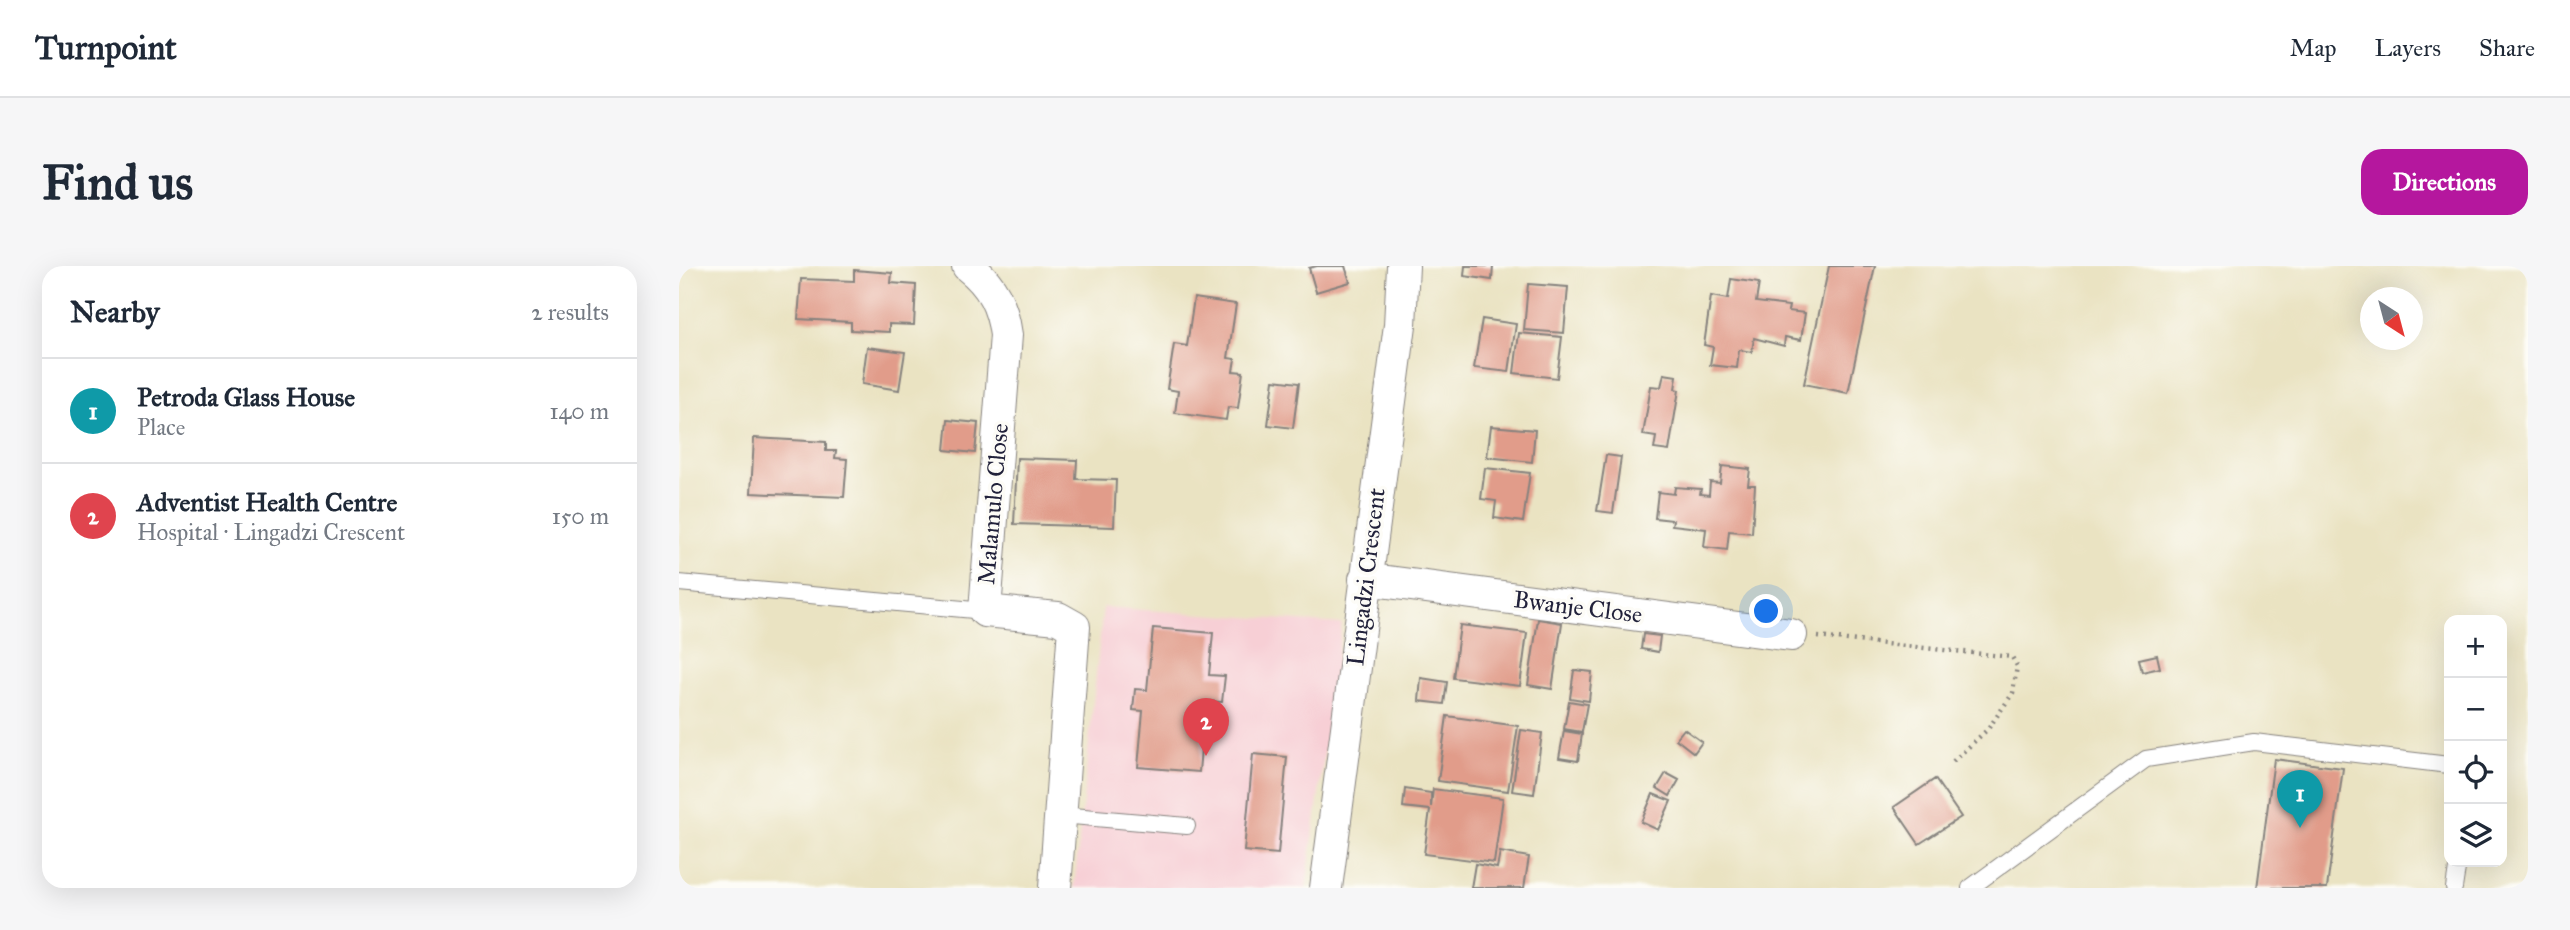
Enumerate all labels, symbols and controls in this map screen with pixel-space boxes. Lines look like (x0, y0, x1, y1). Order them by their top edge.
text: Turnpoint (35, 28, 177, 68)
text: Map (2290, 33, 2337, 63)
text: Layers (2375, 33, 2441, 63)
text: Share (2479, 33, 2535, 63)
button: Directions (2361, 149, 2528, 215)
text: Find us (42, 153, 193, 212)
north arrow (2360, 287, 2423, 350)
text: Nearby (70, 294, 160, 330)
text: 2 results (531, 298, 609, 326)
text: Petroda Glass House (137, 381, 355, 413)
text: 1 (88, 397, 98, 425)
text: 140 m (549, 397, 609, 425)
text: Place (137, 413, 185, 441)
street label: Malamulo Close (971, 422, 1015, 586)
text: Adventist Health Centre (137, 486, 397, 518)
street label: Lingadzi Crescent (1340, 486, 1392, 668)
text: 2 (87, 502, 99, 530)
text: 150 m (552, 502, 609, 530)
text: Hospital · Lingadzi Crescent (137, 518, 405, 546)
street label: Bwanje Close (1512, 584, 1644, 630)
your location (1749, 594, 1783, 628)
map controls (2444, 615, 2507, 867)
button: + (2444, 615, 2507, 678)
button: − (2444, 678, 2507, 741)
pin: 2 (1183, 698, 1229, 756)
button: locate (2444, 741, 2507, 804)
pin: 1 (2277, 770, 2323, 828)
button: layers (2444, 804, 2507, 867)

